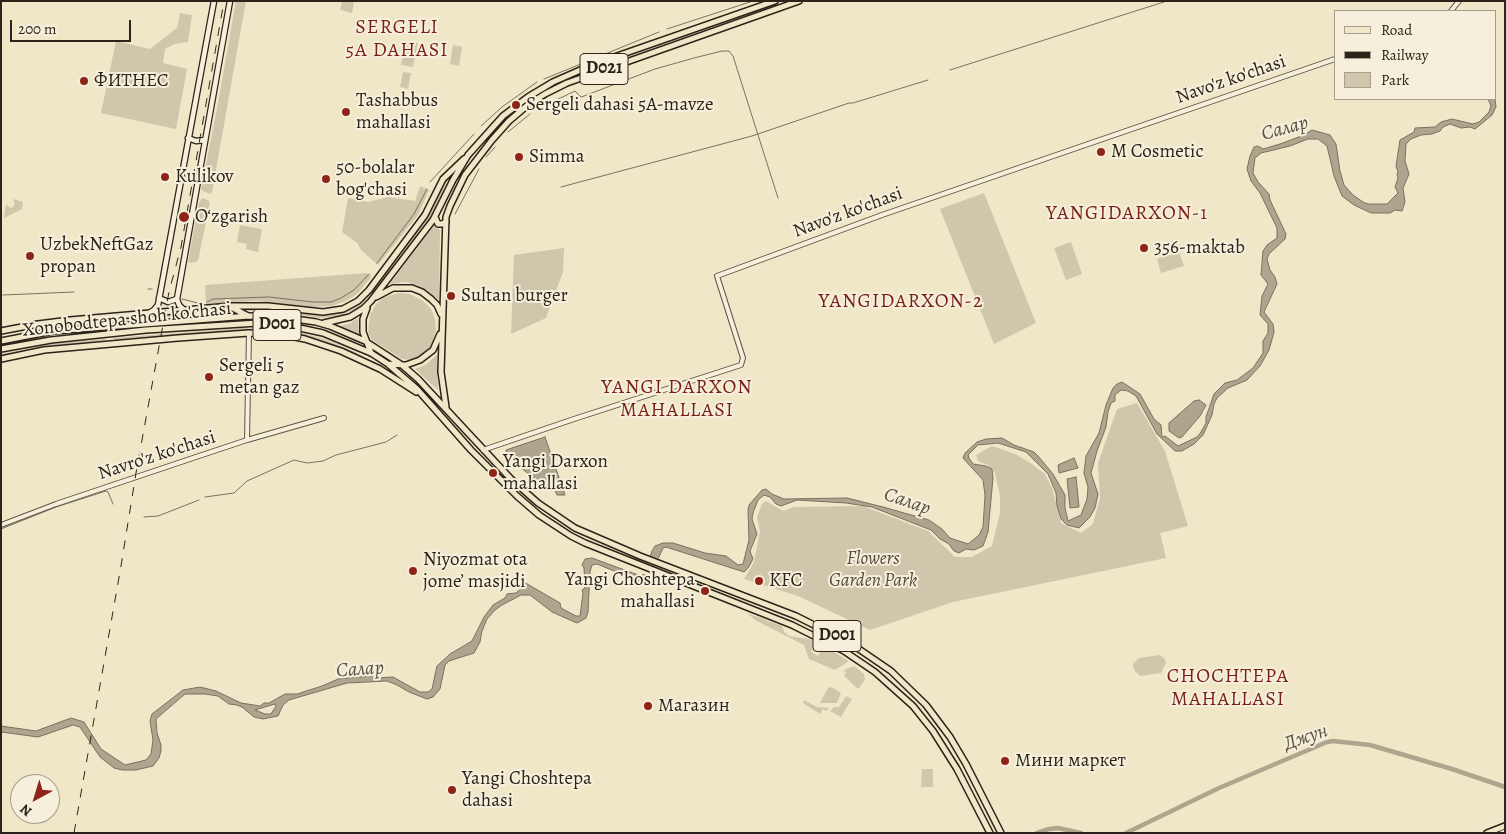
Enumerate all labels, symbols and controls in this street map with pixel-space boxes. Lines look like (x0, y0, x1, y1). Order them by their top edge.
scale bar (12, 10, 134, 42)
legend (1334, 10, 1496, 100)
district label: SERGELI 5A DAHASI (344, 16, 450, 63)
text: 200 m (18, 19, 57, 39)
text: Road (1381, 20, 1412, 40)
text: Railway (1381, 45, 1428, 65)
street label: Navo'z ko'chasi (1173, 51, 1289, 109)
road number: D021 (580, 54, 628, 85)
place label: ФИТНЕС (94, 70, 169, 92)
text: Park (1381, 70, 1409, 90)
marker: ФИТНЕС (78, 75, 90, 87)
place label: Tashabbus mahallasi (356, 90, 438, 134)
place label: Sergeli dahasi 5A-mavze (526, 94, 714, 116)
marker: Sergeli dahasi 5A-mavze (510, 99, 522, 111)
marker: Tashabbus mahallasi (340, 106, 352, 118)
water label: Салар (1259, 111, 1311, 147)
place label: M Cosmetic (1111, 141, 1203, 163)
place label: Simma (529, 146, 585, 168)
marker: M Cosmetic (1095, 146, 1107, 158)
marker: Simma (513, 151, 525, 163)
place label: 50-bolalar bog'chasi (336, 157, 415, 201)
place label: Kulikov (175, 166, 234, 188)
marker: Kulikov (159, 171, 171, 183)
marker: 50-bolalar bog'chasi (320, 173, 332, 185)
street label: Navo'z ko'chasi (790, 183, 906, 243)
district label: YANGIDARXON-1 (1044, 202, 1210, 226)
place label: O‘zgarish (195, 206, 268, 228)
marker: O‘zgarish (177, 210, 191, 224)
place label: UzbekNeftGaz propan (40, 234, 154, 278)
place label: 356-maktab (1154, 237, 1245, 259)
marker: 356-maktab (1138, 242, 1150, 254)
marker: UzbekNeftGaz propan (24, 250, 36, 262)
place label: Sultan burger (461, 285, 568, 307)
marker: Sultan burger (445, 290, 457, 302)
district label: YANGIDARXON-2 (817, 290, 985, 314)
street label: Xonobodtepa shoh ko'chasi (21, 298, 233, 342)
road number: D001 (253, 310, 301, 340)
place label: Sergeli 5 metan gaz (219, 355, 299, 399)
marker: Sergeli 5 metan gaz (203, 371, 215, 383)
district label: YANGI DARXON MAHALLASI (600, 376, 754, 423)
street label: Navro'z ko'chasi (95, 426, 219, 486)
place label: Yangi Darxon mahallasi (503, 451, 608, 495)
marker: Yangi Darxon mahallasi (487, 467, 499, 479)
water label: Салар (881, 483, 933, 521)
park label: Flowers Garden Park (829, 548, 917, 592)
place label: Niyozmat ota jome’ masjidi (423, 549, 527, 593)
marker: Niyozmat ota jome’ masjidi (407, 565, 419, 577)
place label: Yangi Choshtepa mahallasi (565, 569, 695, 613)
place label: KFC (769, 570, 802, 592)
marker: KFC (753, 575, 765, 587)
marker: Yangi Choshtepa mahallasi (699, 585, 711, 597)
road number: D001 (813, 620, 861, 652)
water label: Салар (335, 656, 385, 684)
district label: CHOCHTEPA MAHALLASI (1166, 665, 1290, 712)
place label: Магазин (658, 695, 730, 717)
marker: Магазин (642, 700, 654, 712)
water label: Джун (1281, 719, 1331, 757)
place label: Мини маркет (1015, 750, 1126, 772)
marker: Мини маркет (999, 755, 1011, 767)
place label: Yangi Choshtepa dahasi (462, 768, 592, 812)
north arrow (10, 774, 60, 824)
marker: Yangi Choshtepa dahasi (446, 784, 458, 796)
text: N (16, 800, 36, 821)

